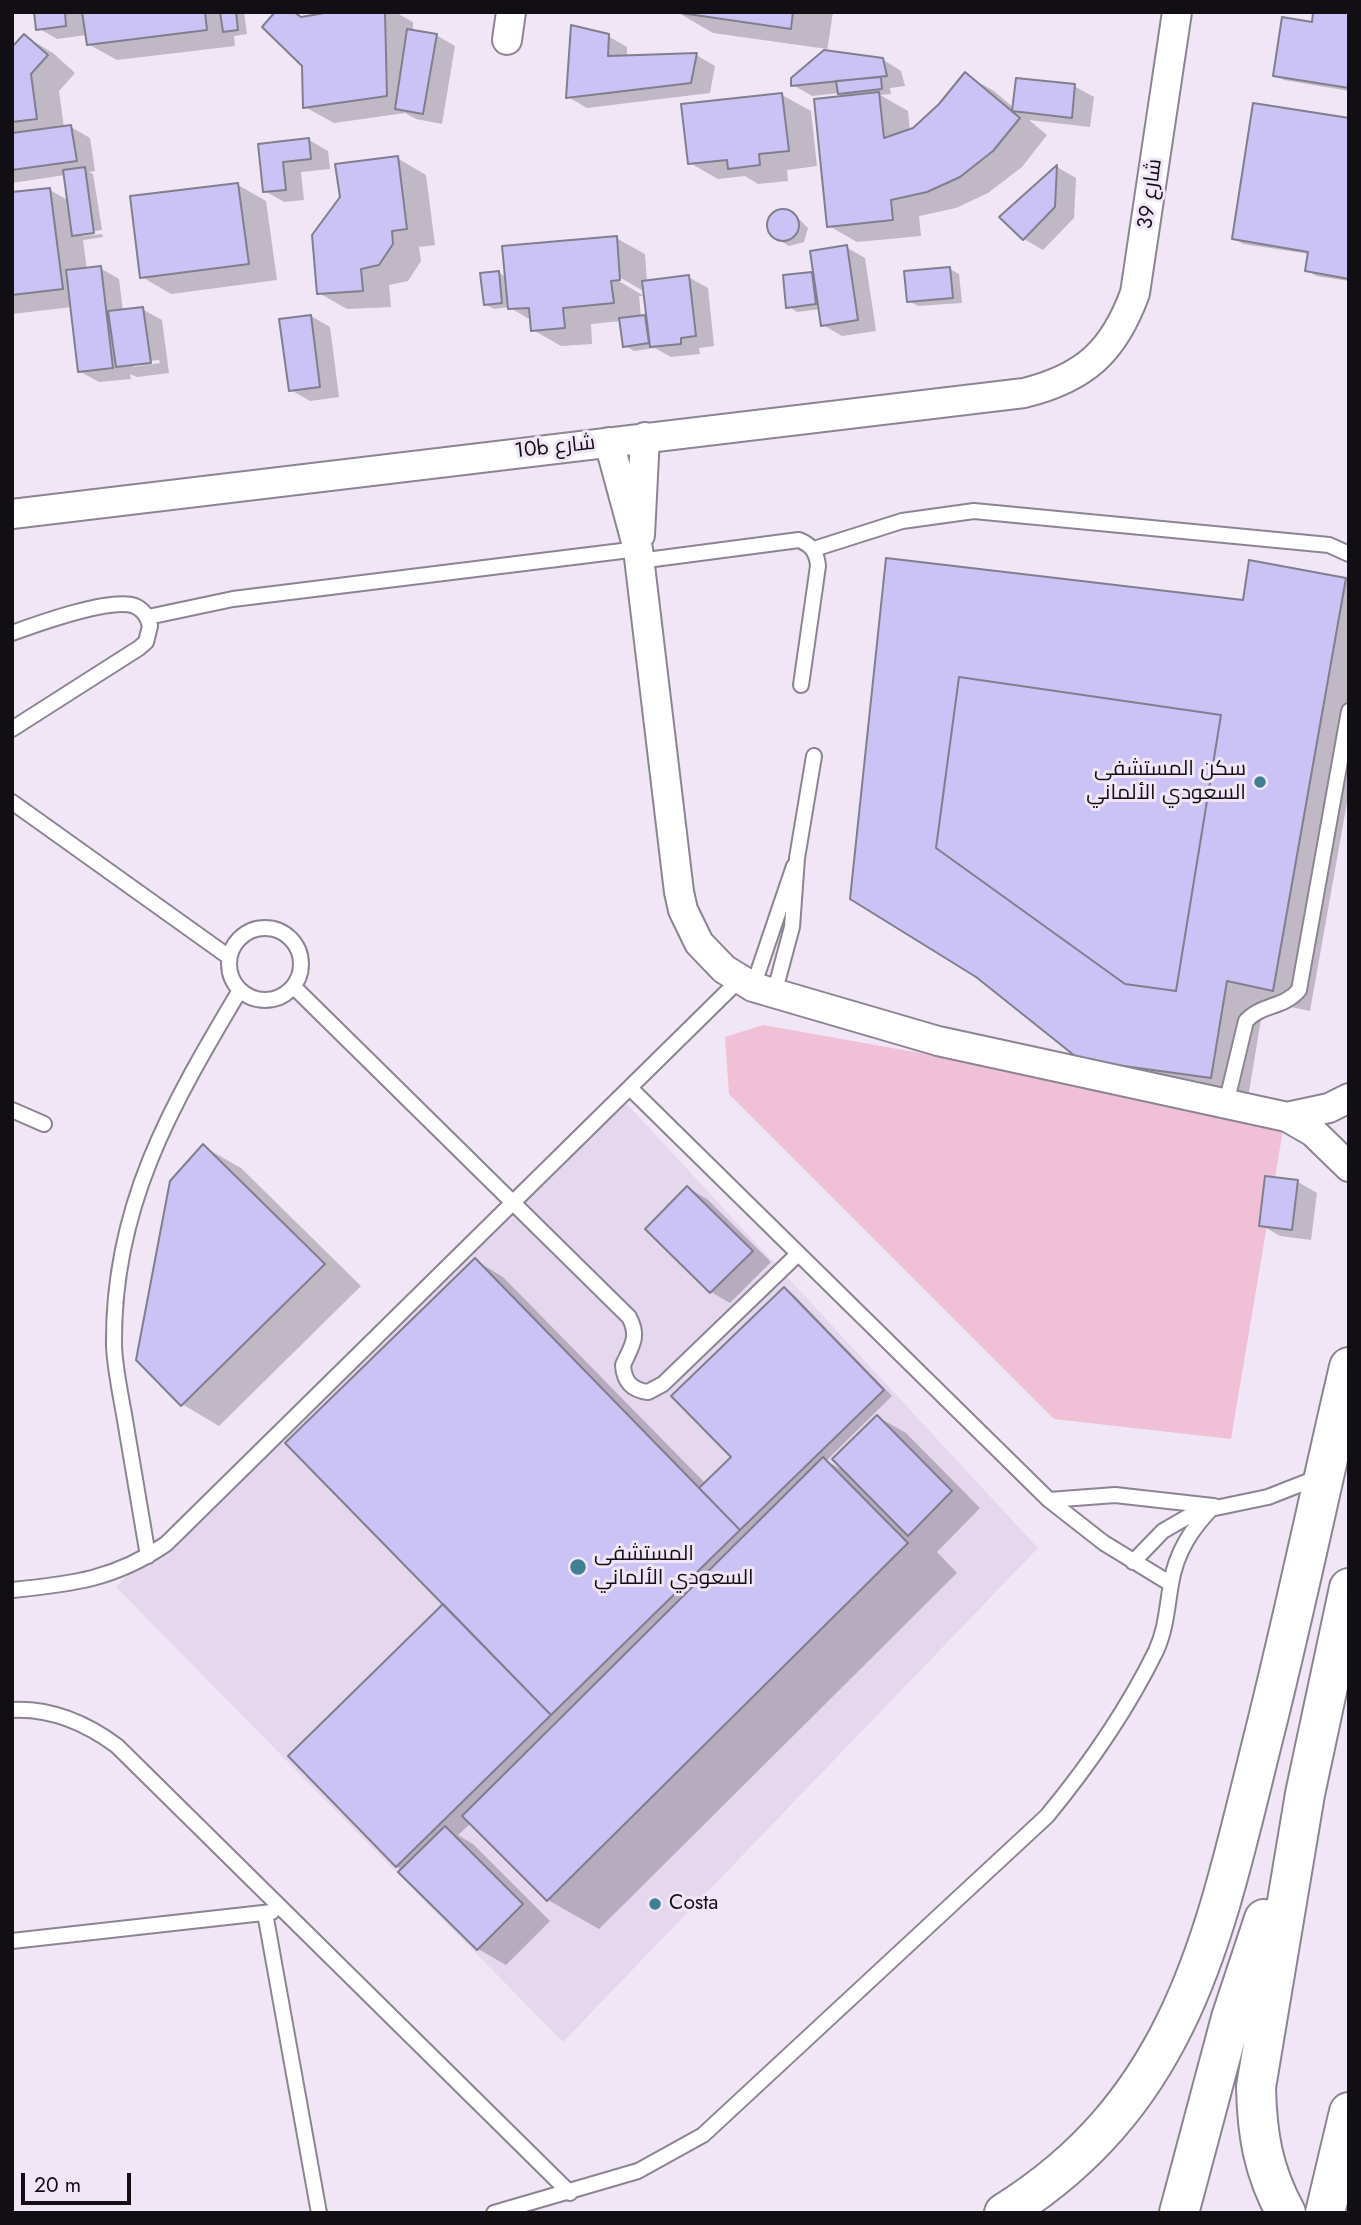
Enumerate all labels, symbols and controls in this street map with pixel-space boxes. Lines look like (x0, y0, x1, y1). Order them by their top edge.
street label: شارع 39 (1134, 157, 1168, 231)
street label: 10b شارع (513, 431, 597, 465)
place label: سكن المستشفى السعودي الألماني (1086, 757, 1246, 807)
marker: سكن المستشفى السعودي الألماني (1252, 774, 1268, 790)
place label: المستشفى السعودي الألماني (594, 1542, 754, 1592)
marker: المستشفى السعودي الألماني (568, 1557, 588, 1577)
place label: Costa (669, 1891, 718, 1917)
marker: Costa (647, 1896, 663, 1912)
scale bar (24, 2158, 135, 2202)
text: 20 m (34, 2170, 81, 2200)

